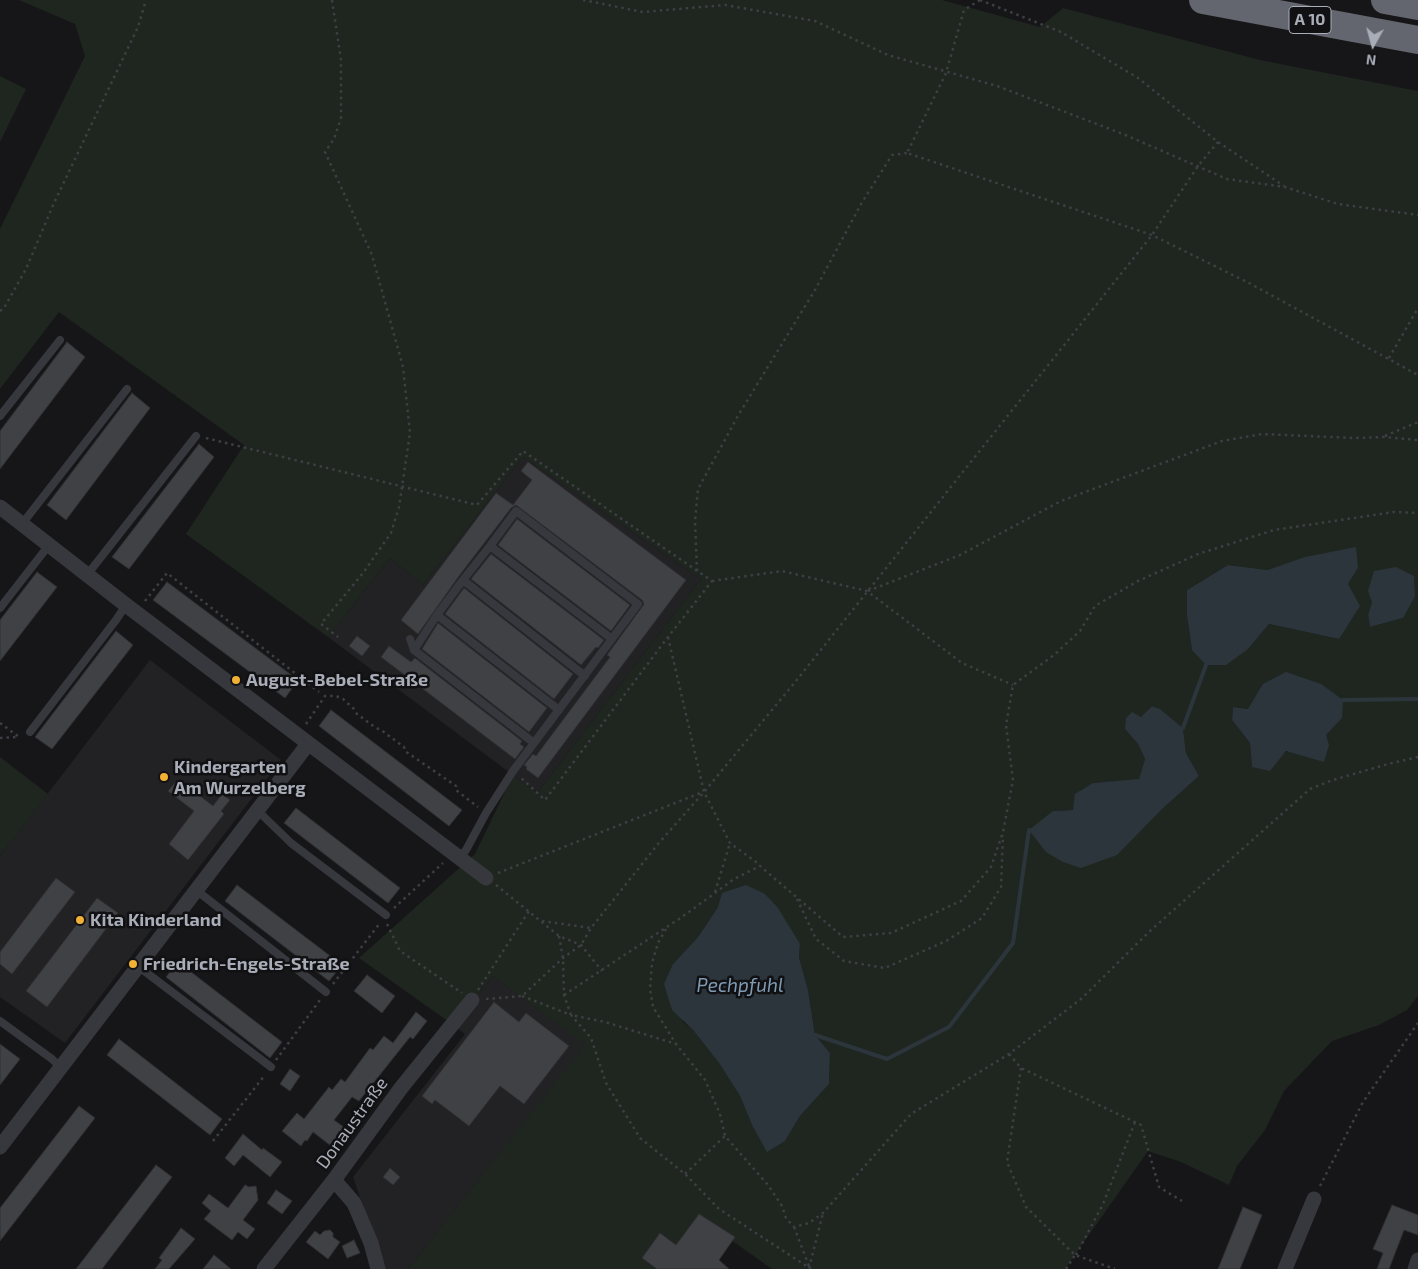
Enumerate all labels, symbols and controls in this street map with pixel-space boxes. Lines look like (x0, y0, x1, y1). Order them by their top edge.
road number: A 10 (1289, 6, 1331, 34)
north arrow (1348, 20, 1398, 70)
text: N (1365, 51, 1377, 69)
place label: August-Bebel-Straße (246, 669, 428, 691)
marker: August-Bebel-Straße (230, 674, 242, 686)
place label: Kindergarten Am Wurzelberg (174, 756, 306, 799)
marker: Kindergarten Am Wurzelberg (158, 771, 170, 783)
place label: Kita Kinderland (90, 909, 221, 931)
marker: Kita Kinderland (74, 914, 86, 926)
place label: Friedrich-Engels-Straße (143, 953, 350, 975)
marker: Friedrich-Engels-Straße (127, 958, 139, 970)
water label: Pechpfuhl (697, 975, 783, 997)
street label: Donaustraße (312, 1073, 392, 1173)

